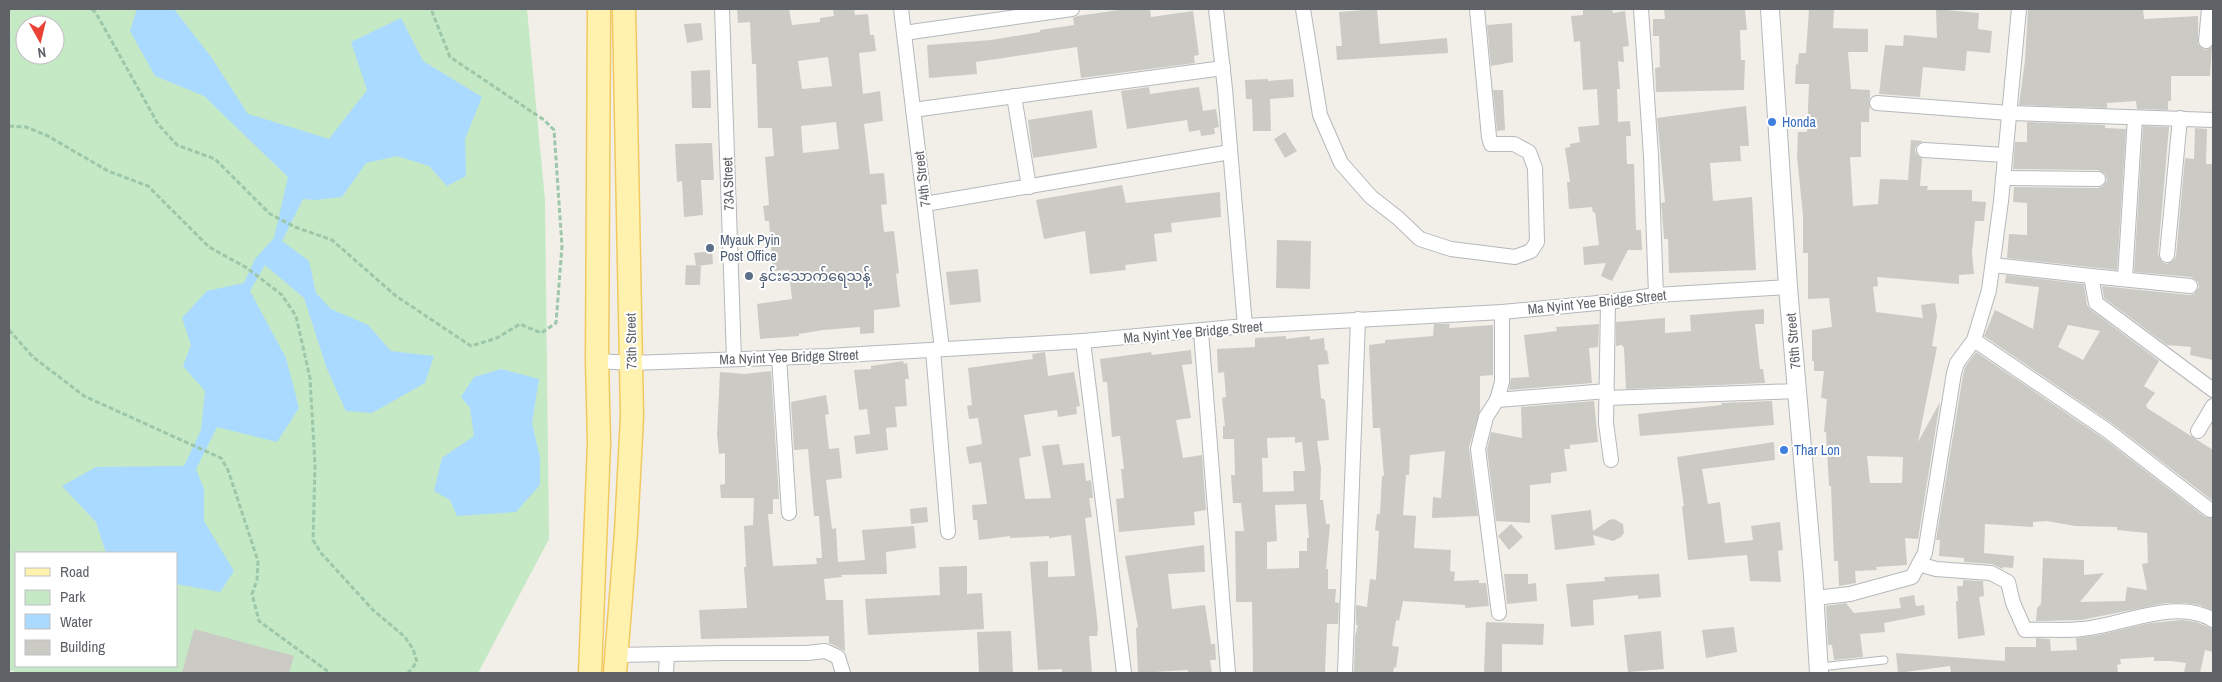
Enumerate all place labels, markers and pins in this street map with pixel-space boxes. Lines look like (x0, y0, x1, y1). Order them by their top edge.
place label: Honda (1782, 113, 1816, 131)
marker: Honda (1766, 116, 1778, 128)
place label: Myauk Pyin Post Office (720, 231, 780, 265)
marker: Myauk Pyin Post Office (704, 242, 716, 254)
place label: နှင်းသောက်ရေသန့် (759, 266, 873, 288)
marker: နှင်းသောက်ရေသန့် (743, 270, 755, 282)
place label: Thar Lon (1794, 441, 1840, 459)
marker: Thar Lon (1778, 444, 1790, 456)

